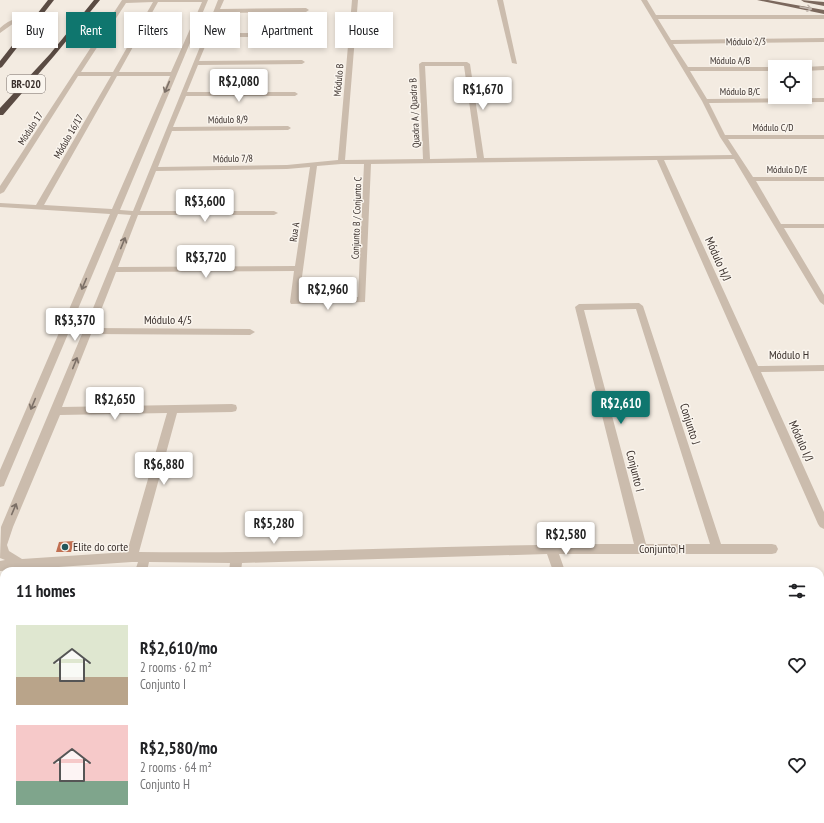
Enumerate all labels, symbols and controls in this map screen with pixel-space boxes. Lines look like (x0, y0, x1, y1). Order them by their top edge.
one-way arrow (799, 5, 812, 13)
chip: Buy (12, 12, 58, 48)
chip: Rent (66, 12, 116, 48)
chip: Filters (124, 12, 182, 48)
chip: New (190, 12, 240, 48)
chip: Apartment (248, 12, 327, 48)
chip: House (335, 12, 393, 48)
street label: Módulo 2/3 (726, 35, 766, 48)
street label: Módulo A/B (710, 54, 750, 67)
map controls (768, 60, 812, 104)
button: locate (768, 60, 812, 104)
street label: Módulo B (331, 63, 346, 97)
pin: R$2,080 (202, 69, 276, 103)
text: R$2,080 (219, 73, 259, 90)
road number: BR-020 (7, 75, 45, 93)
street label: Quadra A / Quadra B (406, 77, 423, 148)
pin: R$1,670 (446, 77, 520, 111)
one-way arrow (163, 81, 171, 93)
text: R$1,670 (463, 81, 503, 98)
street label: Módulo B/C (720, 85, 761, 98)
street label: Módulo 17 (15, 109, 46, 147)
street label: Módulo 16/17 (51, 112, 86, 161)
street label: Módulo 8/9 (208, 113, 248, 126)
street label: Módulo C/D (753, 121, 793, 134)
street label: Módulo 7/8 (213, 152, 253, 165)
street label: Módulo D/E (767, 163, 807, 176)
street label: Conjunto B / Conjunto C (349, 176, 364, 259)
pin: R$3,600 (168, 189, 242, 223)
text: R$3,600 (185, 193, 225, 210)
street label: Rua A (287, 221, 302, 243)
street label: Módulo H/J (702, 234, 735, 283)
one-way arrow (120, 237, 128, 249)
pin: R$3,720 (169, 245, 243, 279)
text: R$3,720 (186, 249, 226, 266)
pin: R$2,960 (291, 277, 365, 311)
one-way arrow (80, 278, 87, 290)
text: R$2,960 (308, 281, 348, 298)
pin: R$3,370 (38, 308, 112, 342)
text: R$3,370 (55, 312, 95, 329)
street label: Módulo 4/5 (144, 312, 192, 327)
street label: Módulo H (769, 347, 809, 362)
one-way arrow (71, 358, 79, 370)
pin: R$2,650 (78, 387, 152, 421)
text: R$2,650 (95, 391, 135, 408)
pin: R$2,610 (584, 391, 658, 425)
text: R$2,610 (601, 395, 641, 412)
one-way arrow (29, 398, 37, 410)
street label: Conjunto J (677, 401, 704, 446)
street label: Módulo I/J (786, 418, 817, 464)
street label: Conjunto I (623, 448, 648, 493)
pin: R$6,880 (127, 452, 201, 486)
text: R$6,880 (144, 456, 184, 473)
one-way arrow (11, 504, 18, 516)
pin: R$5,280 (237, 511, 311, 545)
text: R$5,280 (254, 515, 294, 532)
pin: R$2,580 (529, 522, 603, 556)
text: R$2,580 (546, 526, 586, 543)
place label: Elite do corte (73, 539, 128, 554)
street label: Conjunto H (639, 541, 685, 556)
marker: Elite do corte (60, 542, 70, 552)
text: 11 homes (16, 580, 75, 602)
icon: filters (786, 580, 808, 602)
text: R$2,610/mo (140, 637, 218, 659)
icon: home (48, 641, 96, 689)
icon: heart (786, 654, 808, 676)
text: 2 rooms · 62 m² (140, 659, 212, 676)
text: Conjunto I (140, 676, 186, 693)
text: R$2,580/mo (140, 737, 218, 759)
icon: home (48, 741, 96, 789)
icon: heart (786, 754, 808, 776)
text: 2 rooms · 64 m² (140, 759, 212, 776)
text: Conjunto H (140, 776, 190, 793)

